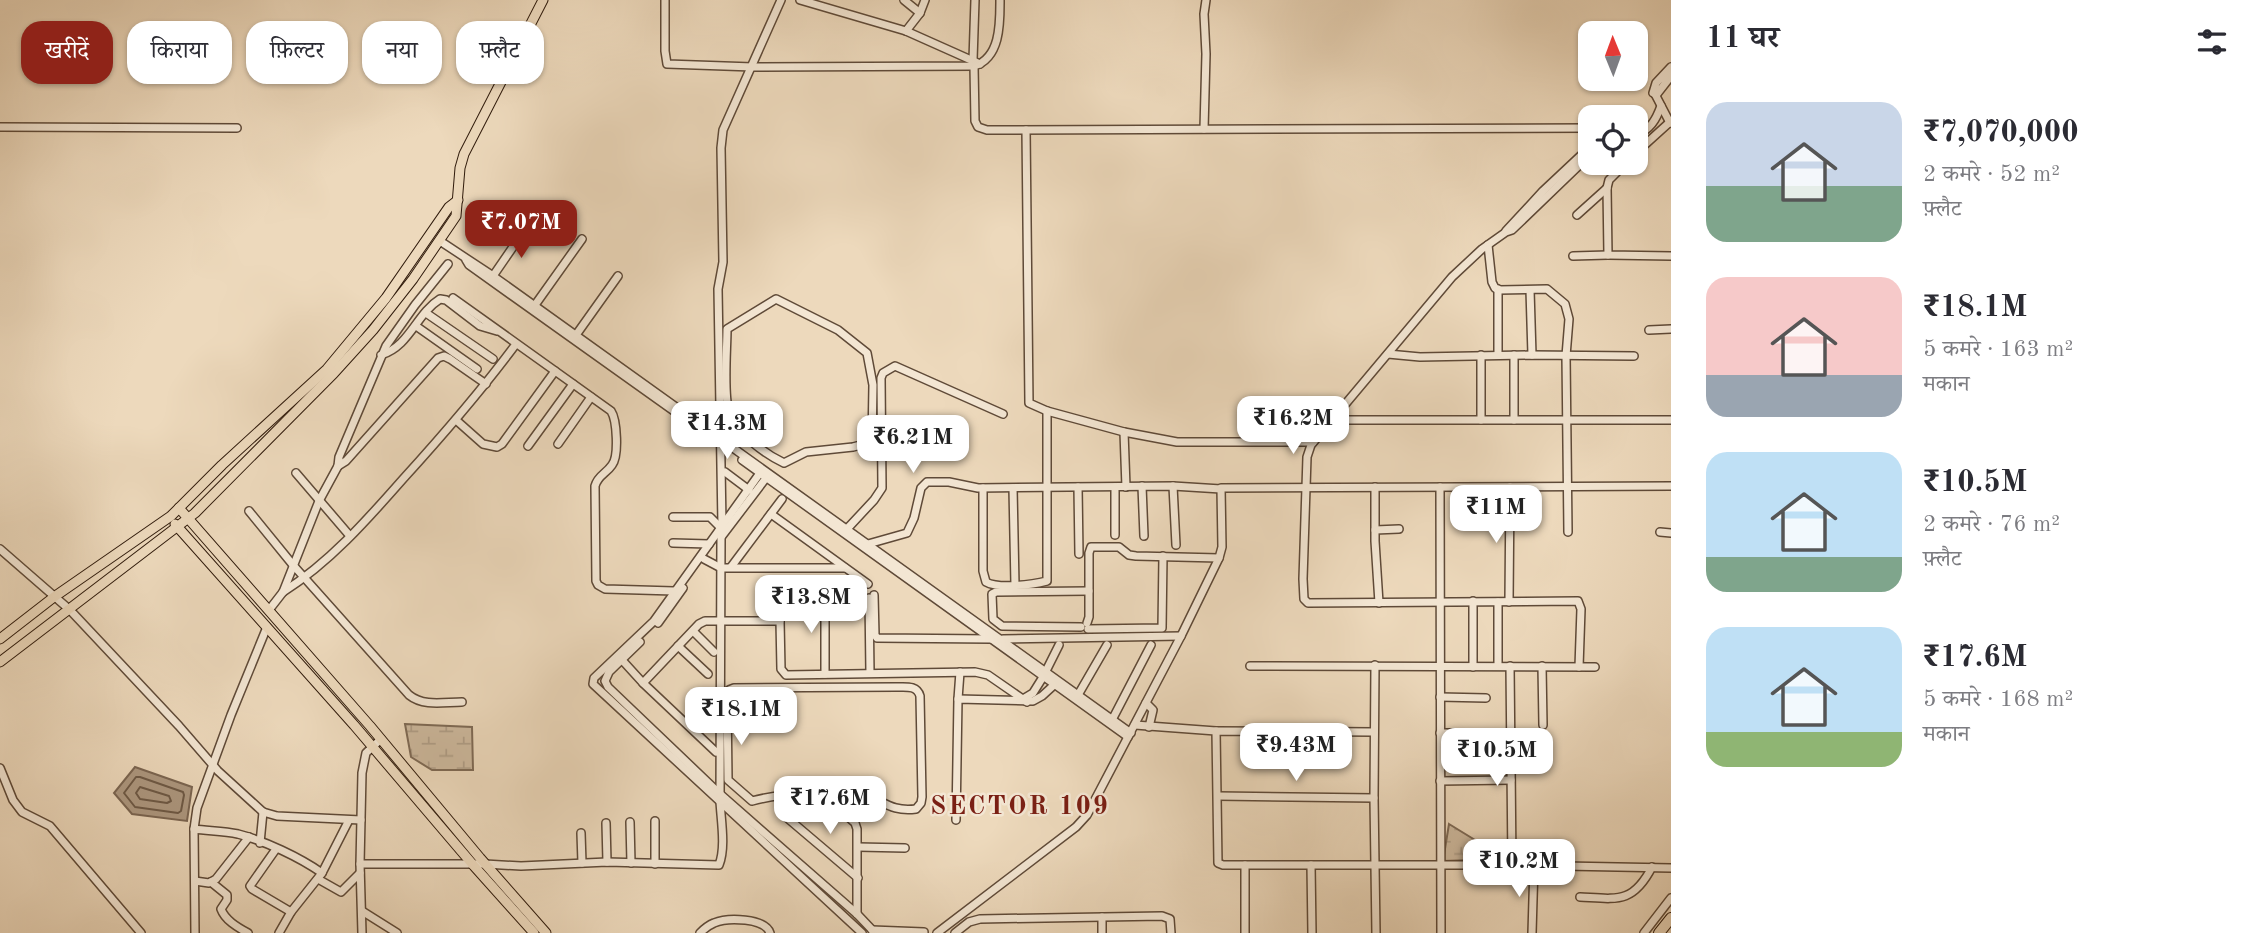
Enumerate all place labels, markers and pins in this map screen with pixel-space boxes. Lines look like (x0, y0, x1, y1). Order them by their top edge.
pin: ₹7.07M (464, 201, 578, 260)
pin: ₹16.2M (1236, 396, 1350, 456)
pin: ₹14.3M (670, 402, 784, 461)
pin: ₹6.21M (856, 416, 970, 475)
pin: ₹11M (1455, 486, 1537, 545)
pin: ₹13.8M (754, 576, 868, 635)
pin: ₹18.1M (684, 688, 798, 747)
pin: ₹9.43M (1239, 724, 1353, 783)
pin: ₹10.5M (1440, 728, 1554, 788)
pin: ₹17.6M (773, 776, 887, 836)
pin: ₹10.2M (1462, 839, 1576, 899)

